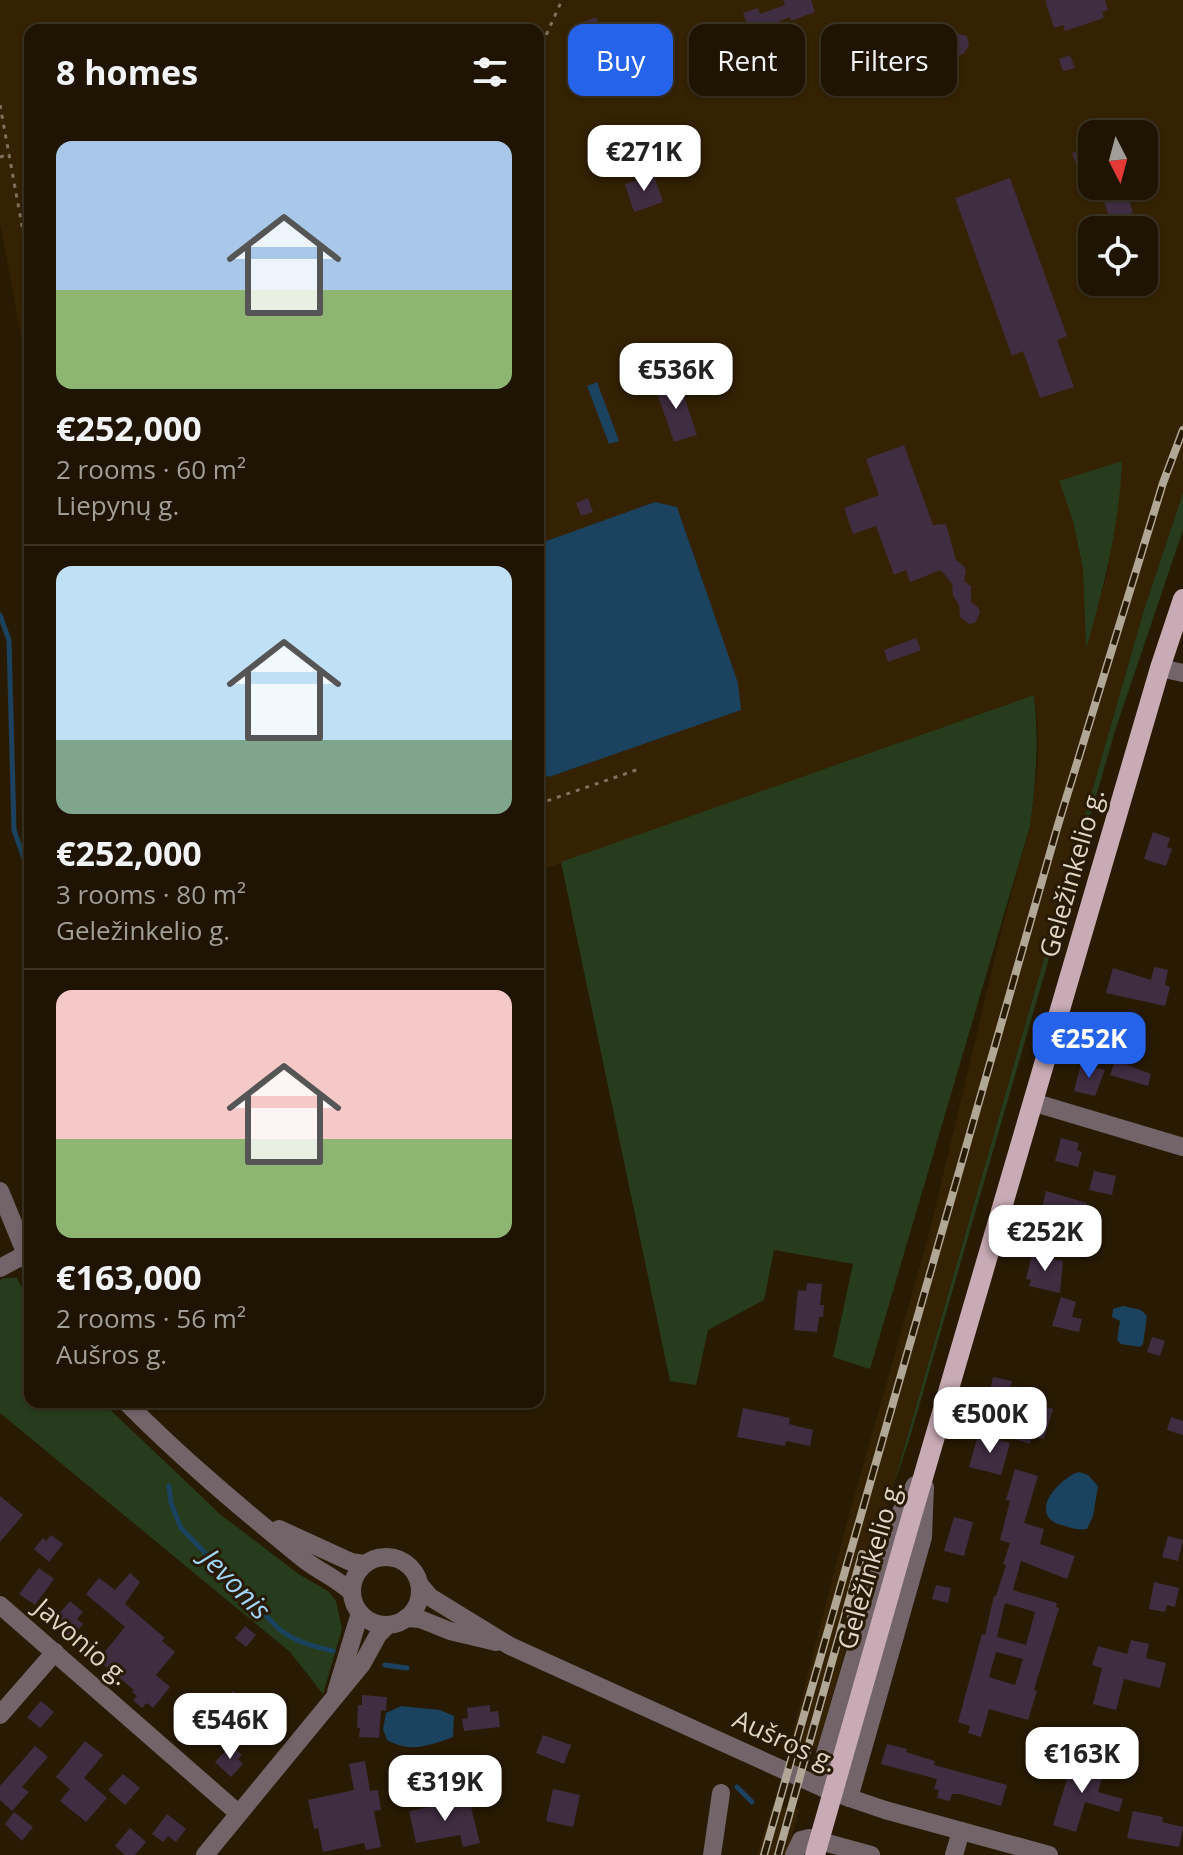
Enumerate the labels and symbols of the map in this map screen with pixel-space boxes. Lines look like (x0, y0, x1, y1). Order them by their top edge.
north arrow (1078, 120, 1158, 200)
pin: €271K (588, 125, 700, 193)
pin: €536K (620, 343, 732, 411)
street label: Geležinkelio g. (1030, 784, 1112, 961)
pin: €252K (1033, 1012, 1145, 1080)
pin: €252K (989, 1205, 1101, 1273)
pin: €500K (934, 1387, 1046, 1455)
street label: Geležinkelio g. (828, 1476, 910, 1653)
water label: Jevonis (190, 1536, 280, 1627)
street label: Javonio g. (25, 1588, 138, 1693)
pin: €546K (174, 1693, 286, 1761)
street label: Aušros g. (727, 1700, 843, 1780)
pin: €163K (1026, 1727, 1138, 1795)
pin: €319K (389, 1755, 501, 1823)

